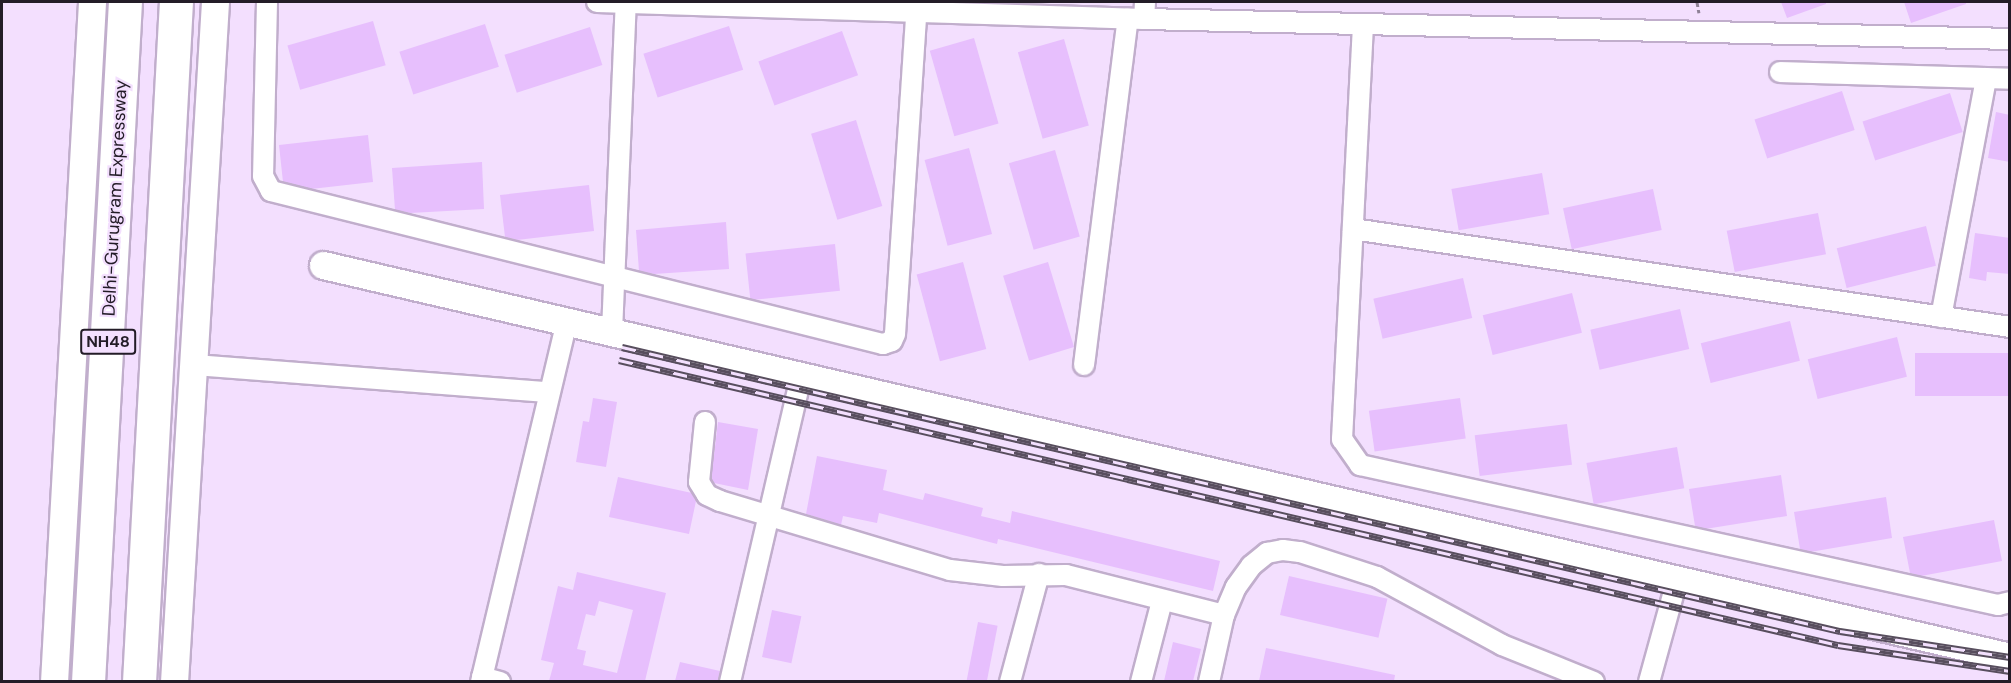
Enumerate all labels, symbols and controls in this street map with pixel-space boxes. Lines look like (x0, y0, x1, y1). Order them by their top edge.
street label: Delhi-Gurugram Expressway (98, 79, 132, 317)
road number: NH48 (80, 329, 136, 355)

